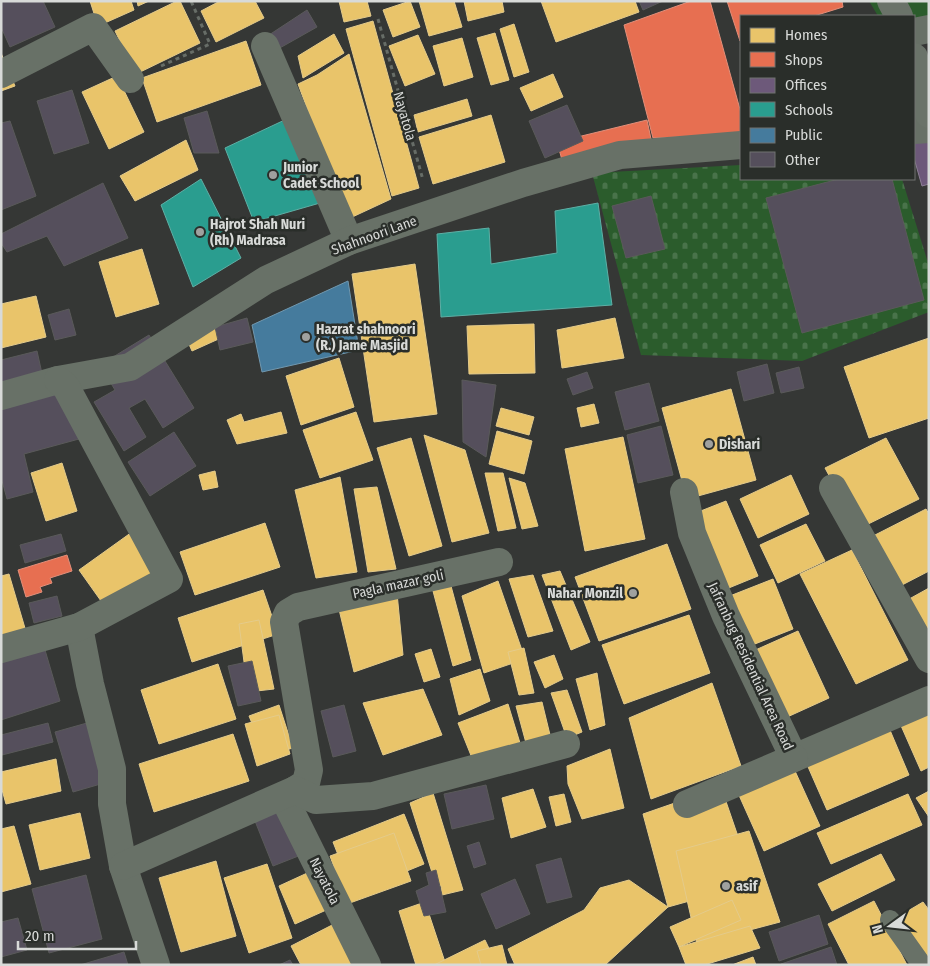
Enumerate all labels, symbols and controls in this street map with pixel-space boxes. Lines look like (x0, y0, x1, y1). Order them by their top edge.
legend (740, 15, 915, 180)
text: Homes (785, 26, 827, 44)
text: Shops (785, 51, 823, 69)
text: Offices (785, 76, 827, 94)
street label: Nayatola (389, 90, 420, 143)
text: Schools (785, 101, 833, 119)
text: Public (785, 126, 823, 144)
text: Other (785, 151, 821, 169)
place label: Junior Cadet School (282, 159, 359, 192)
marker: Junior Cadet School (267, 169, 279, 181)
street label: Shahnoori Lane (329, 212, 419, 259)
place label: Hajrot Shah Nuri (Rh) Madrasa (210, 216, 306, 249)
marker: Hajrot Shah Nuri (Rh) Madrasa (194, 226, 206, 238)
place label: Hazrat shahnoori (R.) Jame Masjid (316, 321, 416, 354)
marker: Hazrat shahnoori (R.) Jame Masjid (300, 331, 312, 343)
place label: Dishari (719, 436, 761, 453)
marker: Dishari (703, 438, 715, 450)
street label: Pagla mazar goli (351, 567, 445, 602)
street label: Jafranbug Residential Area Road (704, 579, 797, 753)
place label: Nahar Monzil (547, 585, 623, 602)
marker: Nahar Monzil (627, 587, 639, 599)
street label: Nayatola (306, 855, 344, 908)
place label: asif (736, 878, 759, 895)
marker: asif (720, 880, 732, 892)
north arrow (865, 901, 915, 951)
scale bar (18, 918, 135, 950)
text: N (869, 923, 887, 935)
text: 20 m (25, 927, 55, 945)

